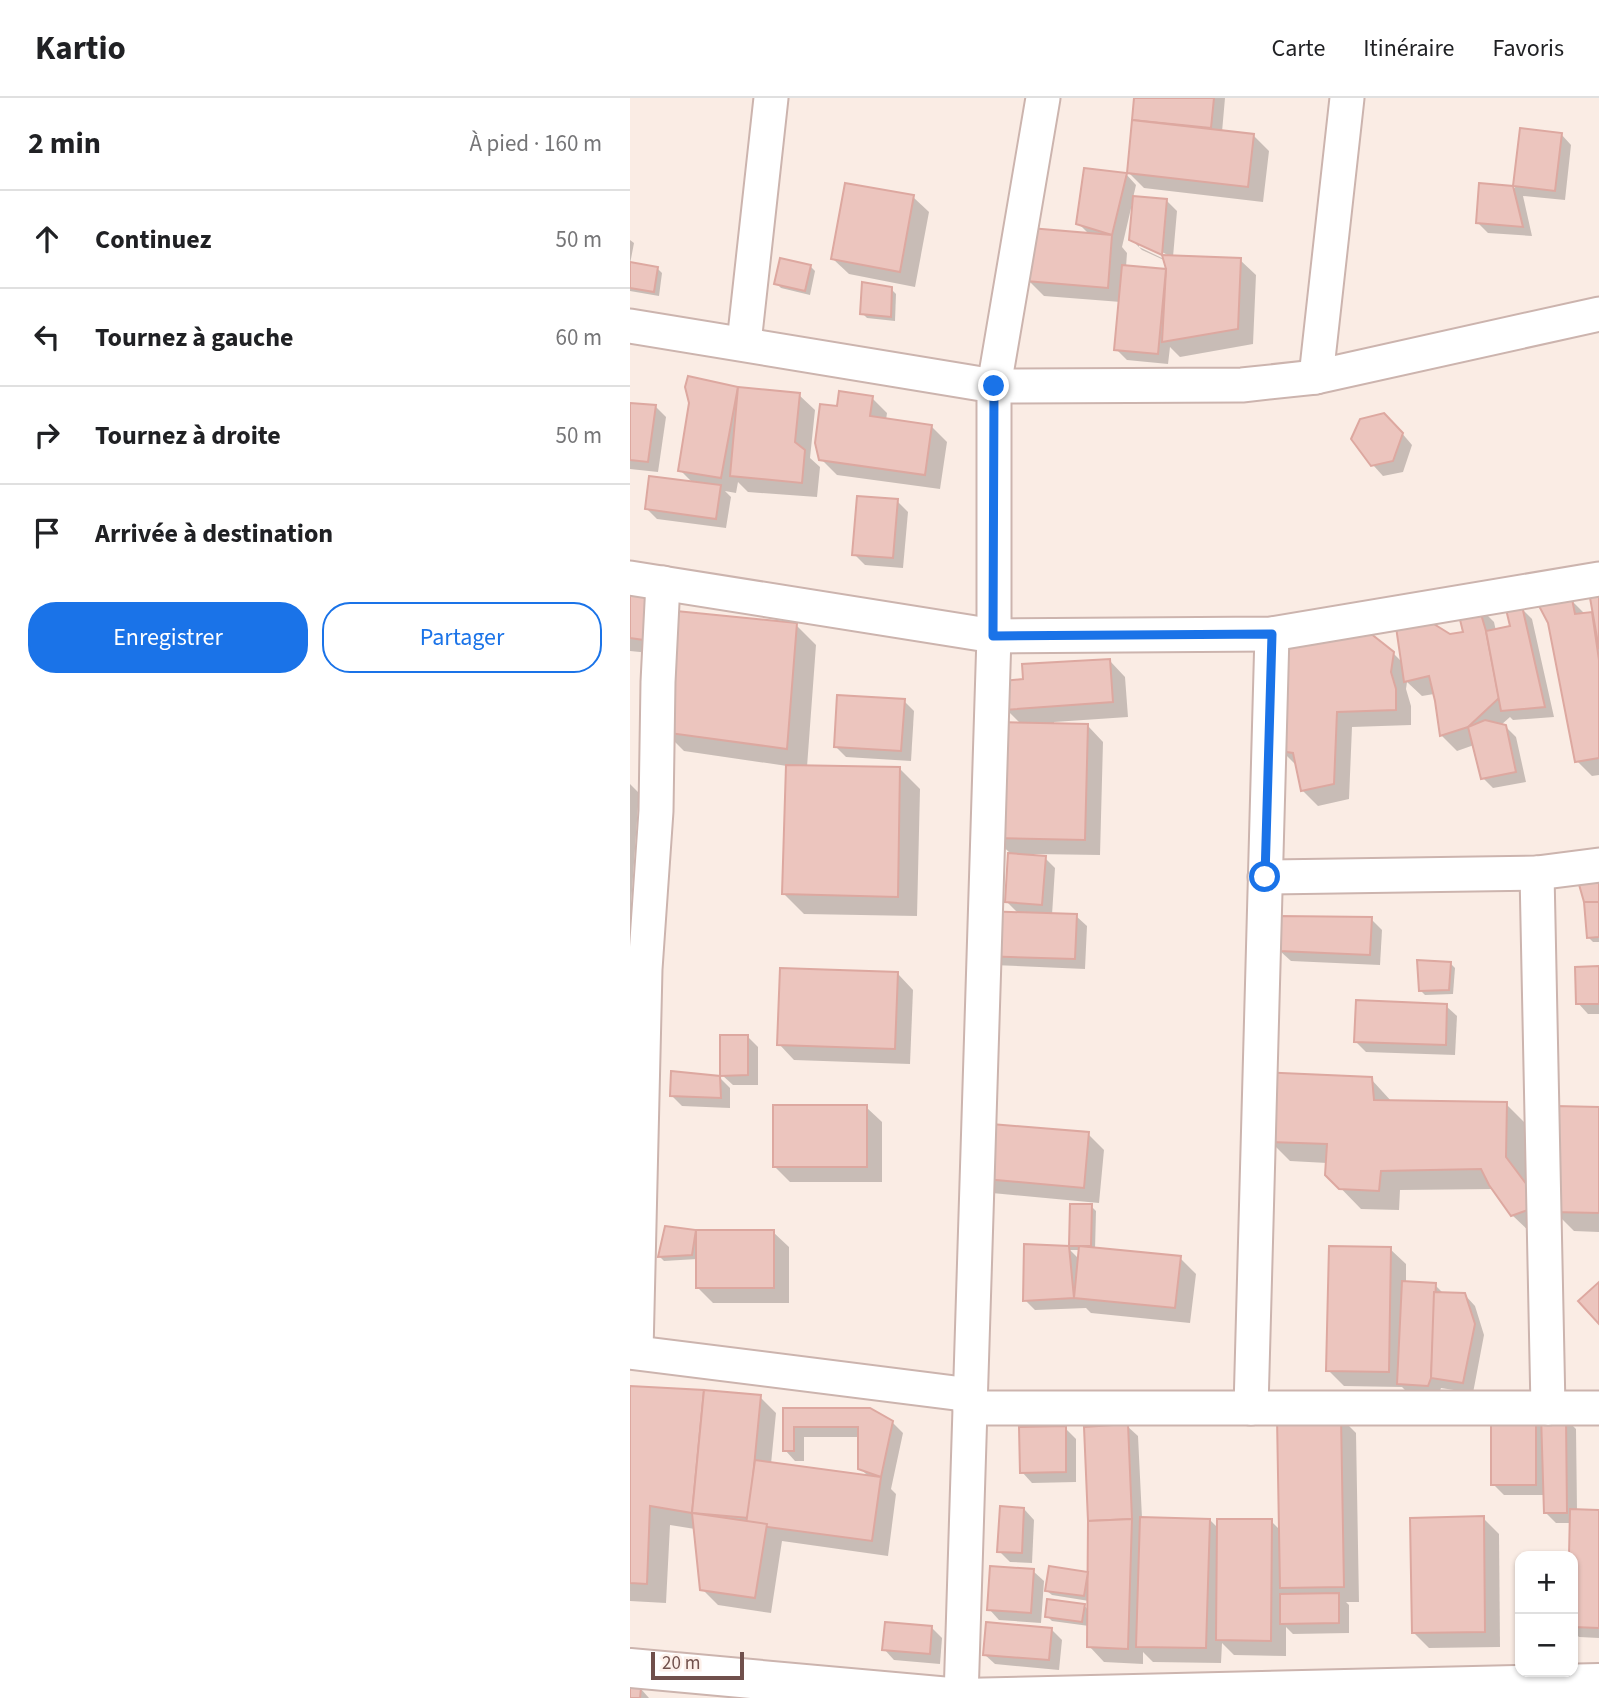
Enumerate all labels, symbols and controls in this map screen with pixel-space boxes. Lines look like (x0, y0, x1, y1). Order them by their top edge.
text: Kartio (35, 25, 126, 72)
text: Carte (1271, 31, 1325, 66)
text: Itinéraire (1363, 31, 1454, 66)
text: Favoris (1492, 31, 1564, 66)
text: 2 min (28, 122, 101, 165)
text: À pied · 160 m (469, 127, 602, 160)
icon: ahead (28, 220, 66, 258)
text: Continuez (95, 221, 211, 258)
text: 50 m (555, 223, 602, 256)
icon: left (28, 318, 66, 356)
text: Tournez à gauche (95, 319, 294, 356)
text: 60 m (555, 321, 602, 354)
route end (978, 370, 1009, 401)
icon: right (28, 416, 66, 454)
text: Tournez à droite (95, 417, 281, 454)
text: 50 m (555, 419, 602, 452)
icon: arrive (28, 514, 66, 552)
text: Arrivée à destination (95, 515, 333, 552)
button: Enregistrer (28, 602, 308, 673)
button: Partager (322, 602, 602, 673)
route start (1249, 861, 1280, 892)
map controls (1515, 1551, 1578, 1677)
button: + (1515, 1551, 1578, 1614)
button: − (1515, 1614, 1578, 1677)
scale bar (651, 1649, 744, 1681)
text: 20 m (662, 1650, 700, 1677)

